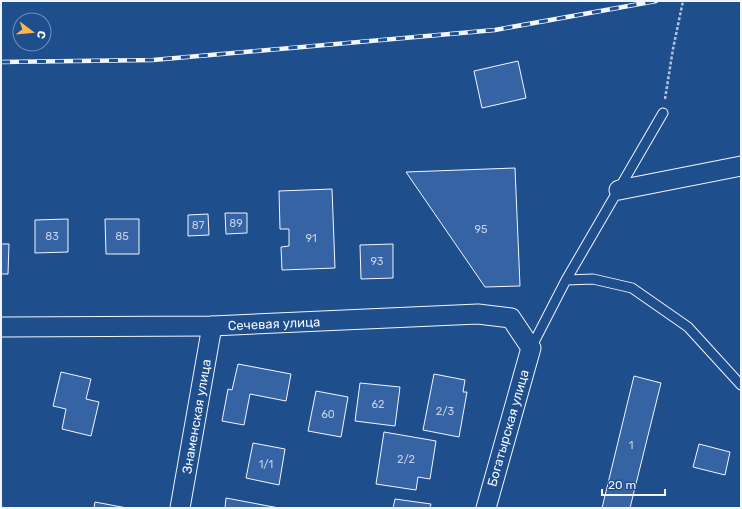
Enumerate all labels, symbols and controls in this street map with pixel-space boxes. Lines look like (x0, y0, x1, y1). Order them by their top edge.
north arrow (12, 12, 52, 52)
text: С (34, 29, 48, 40)
house number: 89 (229, 217, 243, 230)
house number: 87 (192, 219, 205, 232)
house number: 95 (474, 223, 488, 236)
house number: 83 (45, 230, 59, 243)
house number: 85 (115, 230, 129, 243)
house number: 91 (305, 232, 317, 245)
house number: 93 (371, 255, 384, 268)
street label: Сечевая улица (227, 314, 321, 333)
street label: Знаменская улица (179, 358, 214, 475)
street label: Богатырская улица (484, 368, 532, 488)
house number: 62 (371, 398, 385, 411)
house number: 2/3 (436, 405, 455, 418)
house number: 60 (321, 408, 335, 421)
house number: 1 (629, 439, 633, 452)
house number: 2/2 (397, 453, 415, 466)
house number: 1/1 (259, 458, 273, 471)
scale bar (602, 471, 665, 497)
text: 20 m (608, 478, 636, 492)

